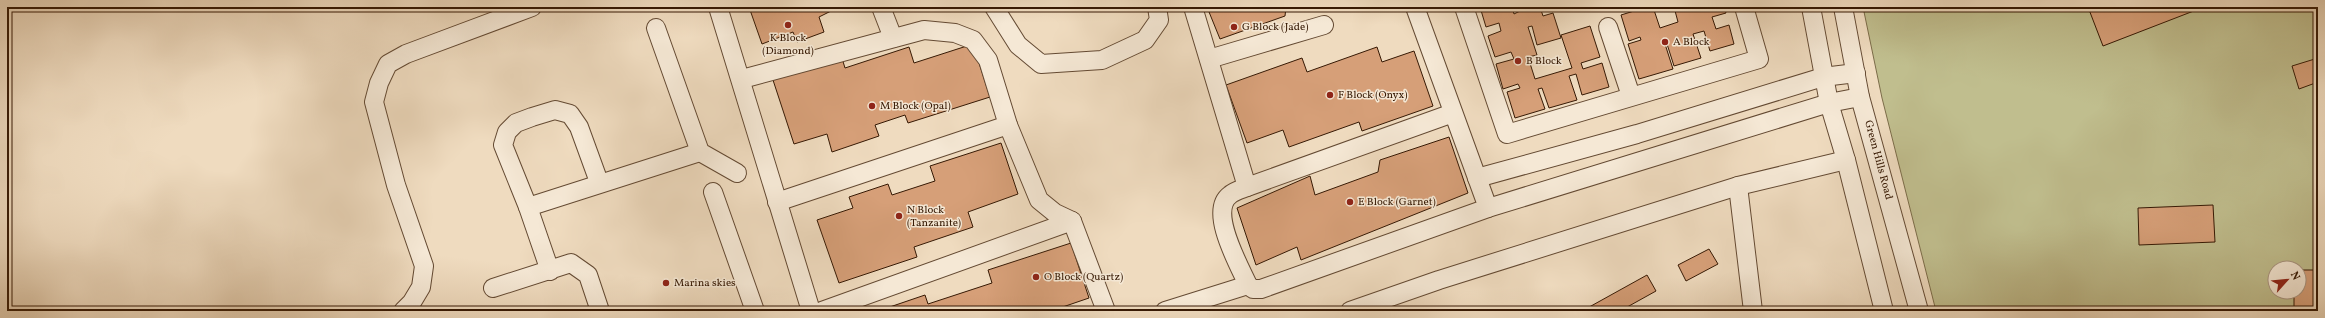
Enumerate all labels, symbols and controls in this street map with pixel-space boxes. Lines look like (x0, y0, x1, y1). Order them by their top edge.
marker: K Block (Diamond) (783, 20, 793, 30)
place label: G Block (Jade) (1242, 20, 1308, 35)
marker: G Block (Jade) (1229, 22, 1239, 32)
place label: K Block (Diamond) (762, 31, 814, 59)
place label: A Block (1673, 35, 1710, 50)
marker: A Block (1660, 37, 1670, 47)
place label: B Block (1526, 54, 1562, 69)
marker: B Block (1513, 56, 1523, 66)
place label: F Block (Onyx) (1338, 88, 1407, 103)
marker: F Block (Onyx) (1325, 90, 1335, 100)
place label: M Block (Opal) (880, 99, 951, 114)
marker: M Block (Opal) (867, 101, 877, 111)
street label: Green Hills Road (1860, 119, 1896, 201)
place label: E Block (Garnet) (1358, 195, 1436, 210)
marker: E Block (Garnet) (1345, 197, 1355, 207)
place label: N Block (Tanzanite) (907, 203, 961, 231)
marker: N Block (Tanzanite) (894, 211, 904, 221)
north arrow (2267, 260, 2307, 300)
text: N (2286, 269, 2303, 283)
place label: O Block (Quartz) (1044, 270, 1123, 285)
marker: O Block (Quartz) (1031, 272, 1041, 282)
place label: Marina skies (674, 276, 736, 291)
marker: Marina skies (661, 278, 671, 288)

